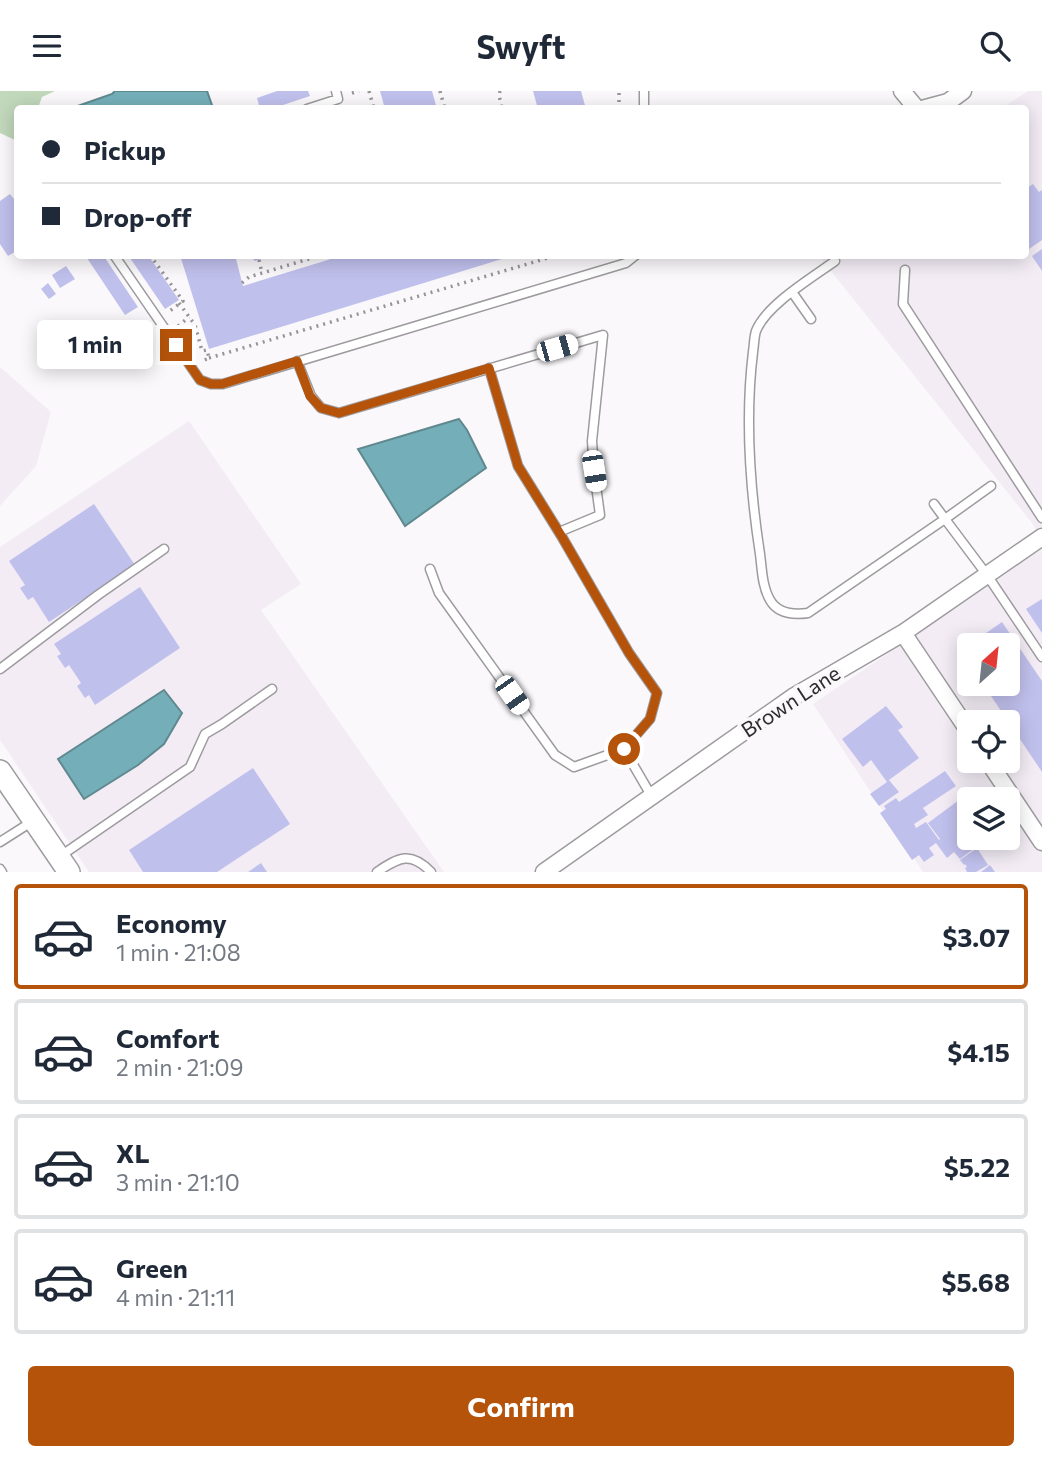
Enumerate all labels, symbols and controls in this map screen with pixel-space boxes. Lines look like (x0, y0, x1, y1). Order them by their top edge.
text: Swyft (476, 26, 566, 66)
icon: menu (28, 27, 66, 65)
icon: search (976, 27, 1014, 65)
text: Pickup (84, 134, 166, 165)
text: Drop-off (84, 201, 191, 232)
callout: 1 min (36, 321, 152, 369)
route end (160, 329, 192, 361)
text: 1 min (68, 330, 122, 358)
car (534, 332, 581, 364)
car (581, 449, 608, 493)
north arrow (957, 633, 1020, 697)
map controls (957, 633, 1020, 850)
street label: Brown Lane (736, 660, 844, 742)
car (492, 672, 533, 718)
button: locate (957, 710, 1020, 773)
route start (608, 733, 640, 765)
button: layers (957, 787, 1020, 850)
icon: car (32, 905, 95, 968)
text: Economy (116, 907, 227, 938)
text: $3.07 (942, 921, 1010, 952)
text: 1 min · 21:08 (116, 938, 241, 966)
icon: car (32, 1020, 95, 1083)
text: Comfort (116, 1022, 219, 1053)
text: $4.15 (947, 1036, 1010, 1067)
text: 2 min · 21:09 (116, 1053, 244, 1081)
icon: car (32, 1135, 95, 1198)
text: XL (116, 1137, 150, 1168)
text: $5.22 (944, 1151, 1010, 1182)
text: 3 min · 21:10 (116, 1168, 240, 1196)
icon: car (32, 1250, 95, 1313)
text: Green (116, 1252, 188, 1283)
text: $5.68 (942, 1266, 1010, 1297)
text: 4 min · 21:11 (116, 1283, 235, 1311)
button: Confirm (28, 1366, 1014, 1446)

